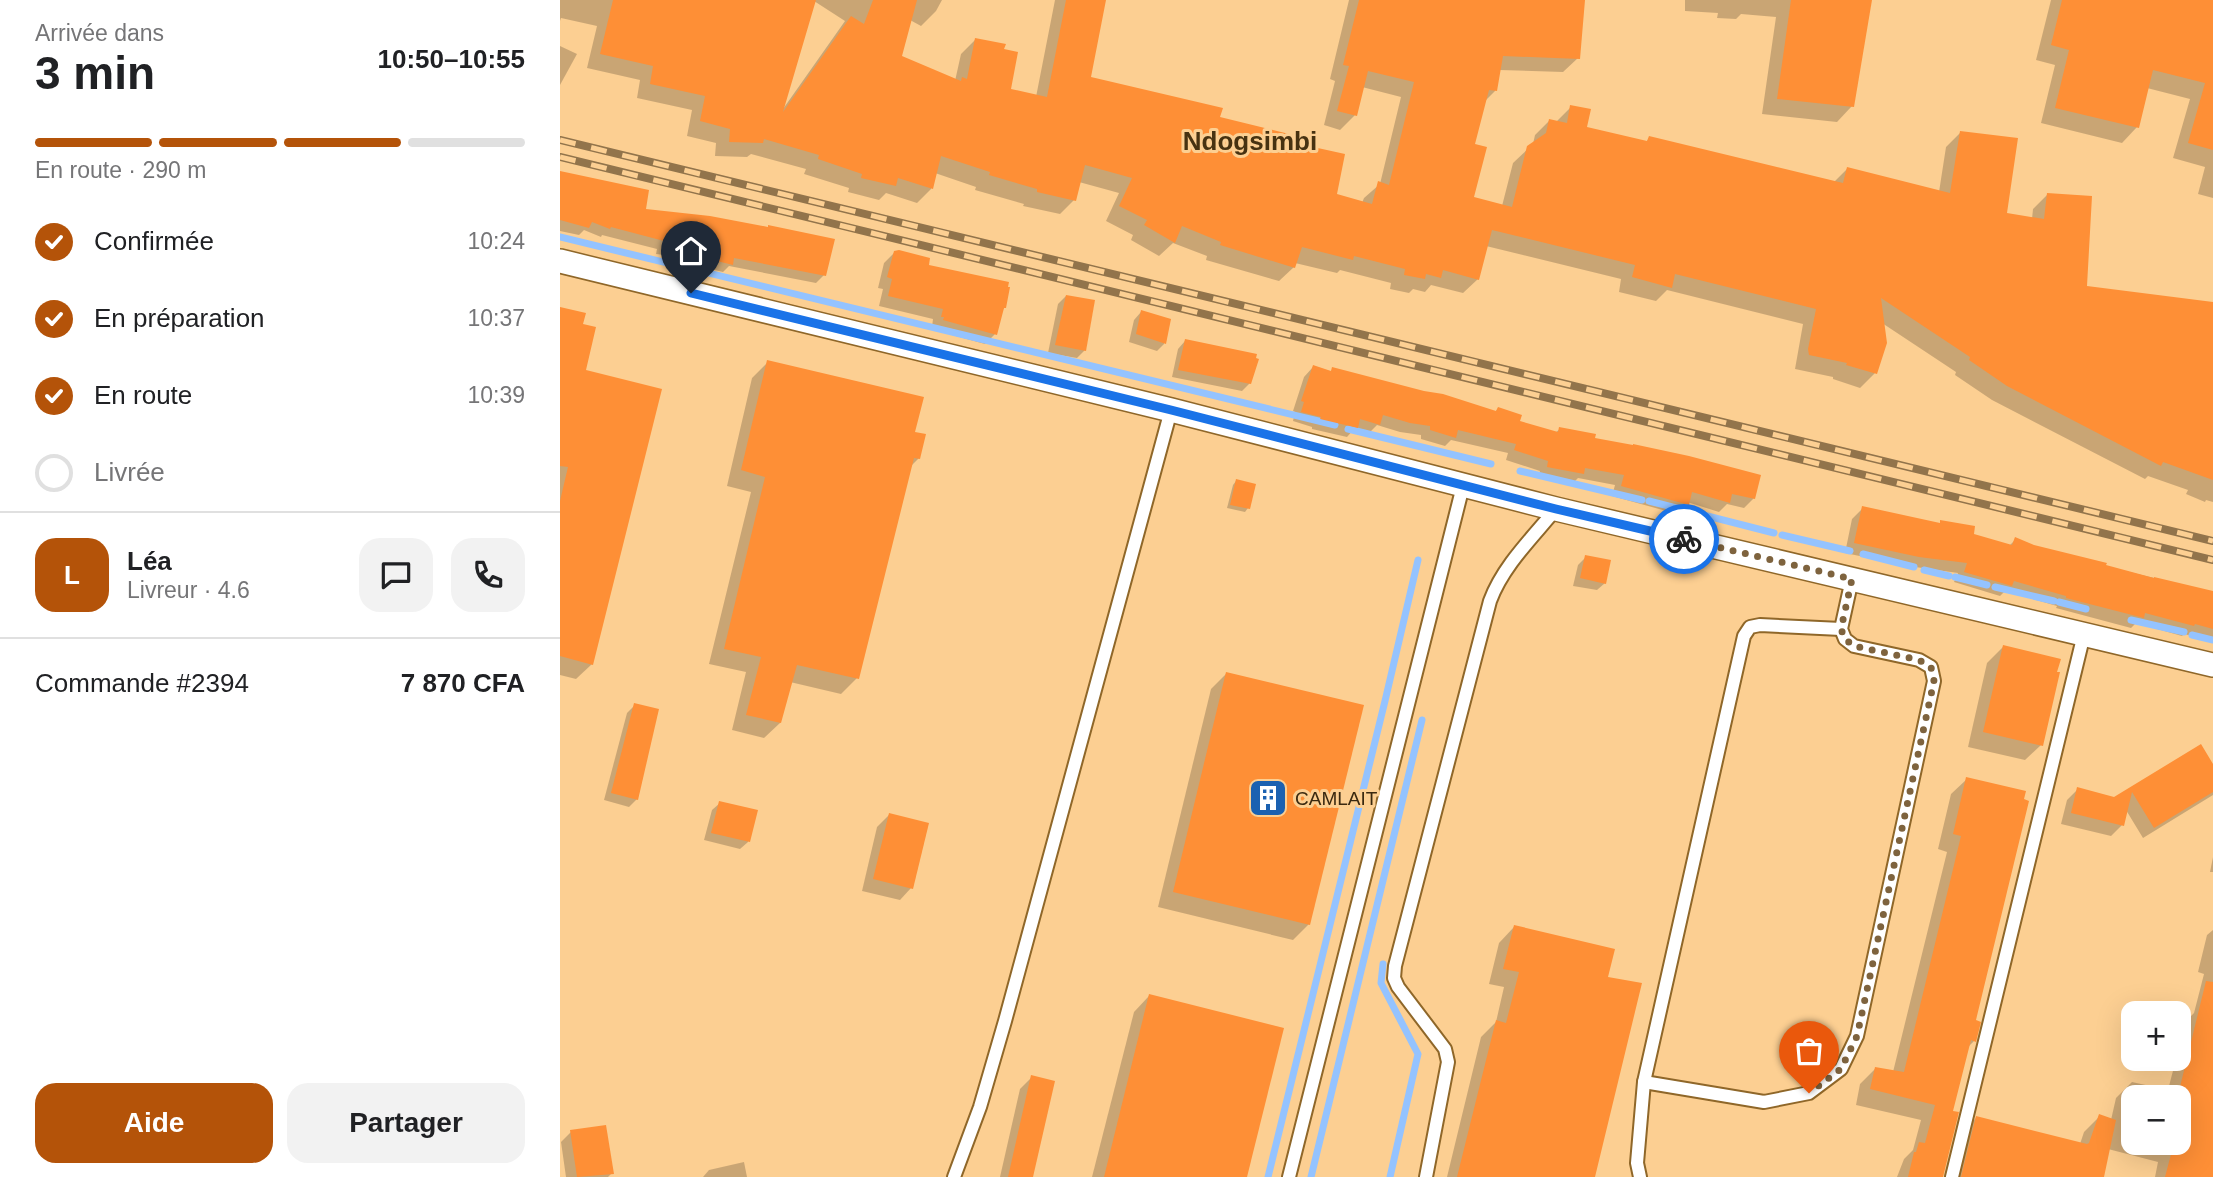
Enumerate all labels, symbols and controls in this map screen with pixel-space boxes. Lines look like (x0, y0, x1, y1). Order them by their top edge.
text: Arrivée dans (35, 20, 164, 46)
text: 10:50–10:55 (378, 44, 525, 74)
text: 3 min (35, 47, 155, 99)
district label: Ndogsimbi (1183, 126, 1317, 156)
text: En route · 290 m (35, 157, 206, 183)
pin (661, 221, 721, 293)
icon: check (35, 223, 73, 261)
text: Confirmée (94, 226, 214, 256)
text: 10:24 (467, 228, 525, 254)
icon: home (672, 232, 710, 270)
icon: check (35, 300, 73, 338)
text: En préparation (94, 303, 265, 333)
text: 10:37 (467, 305, 525, 331)
icon: check (35, 377, 73, 415)
text: En route (94, 380, 192, 410)
text: 10:39 (467, 382, 525, 408)
text: Livrée (94, 457, 165, 487)
courier (1649, 504, 1719, 574)
icon: bike (1665, 520, 1703, 558)
button: chat (359, 538, 433, 612)
button: phone (451, 538, 525, 612)
text: Léa (127, 546, 172, 576)
text: L (64, 560, 80, 590)
text: Livreur · 4.6 (127, 577, 250, 603)
text: Commande #2394 (35, 668, 249, 698)
text: 7 870 CFA (401, 668, 525, 698)
building icon: CAMLAIT (1247, 777, 1289, 819)
place label: CAMLAIT (1295, 788, 1378, 809)
map controls (2121, 1001, 2191, 1155)
button: + (2121, 1001, 2191, 1071)
pin (1779, 1021, 1839, 1093)
icon: bag (1790, 1032, 1828, 1070)
button: Aide (35, 1083, 273, 1163)
button: Partager (287, 1083, 525, 1163)
button: − (2121, 1085, 2191, 1155)

